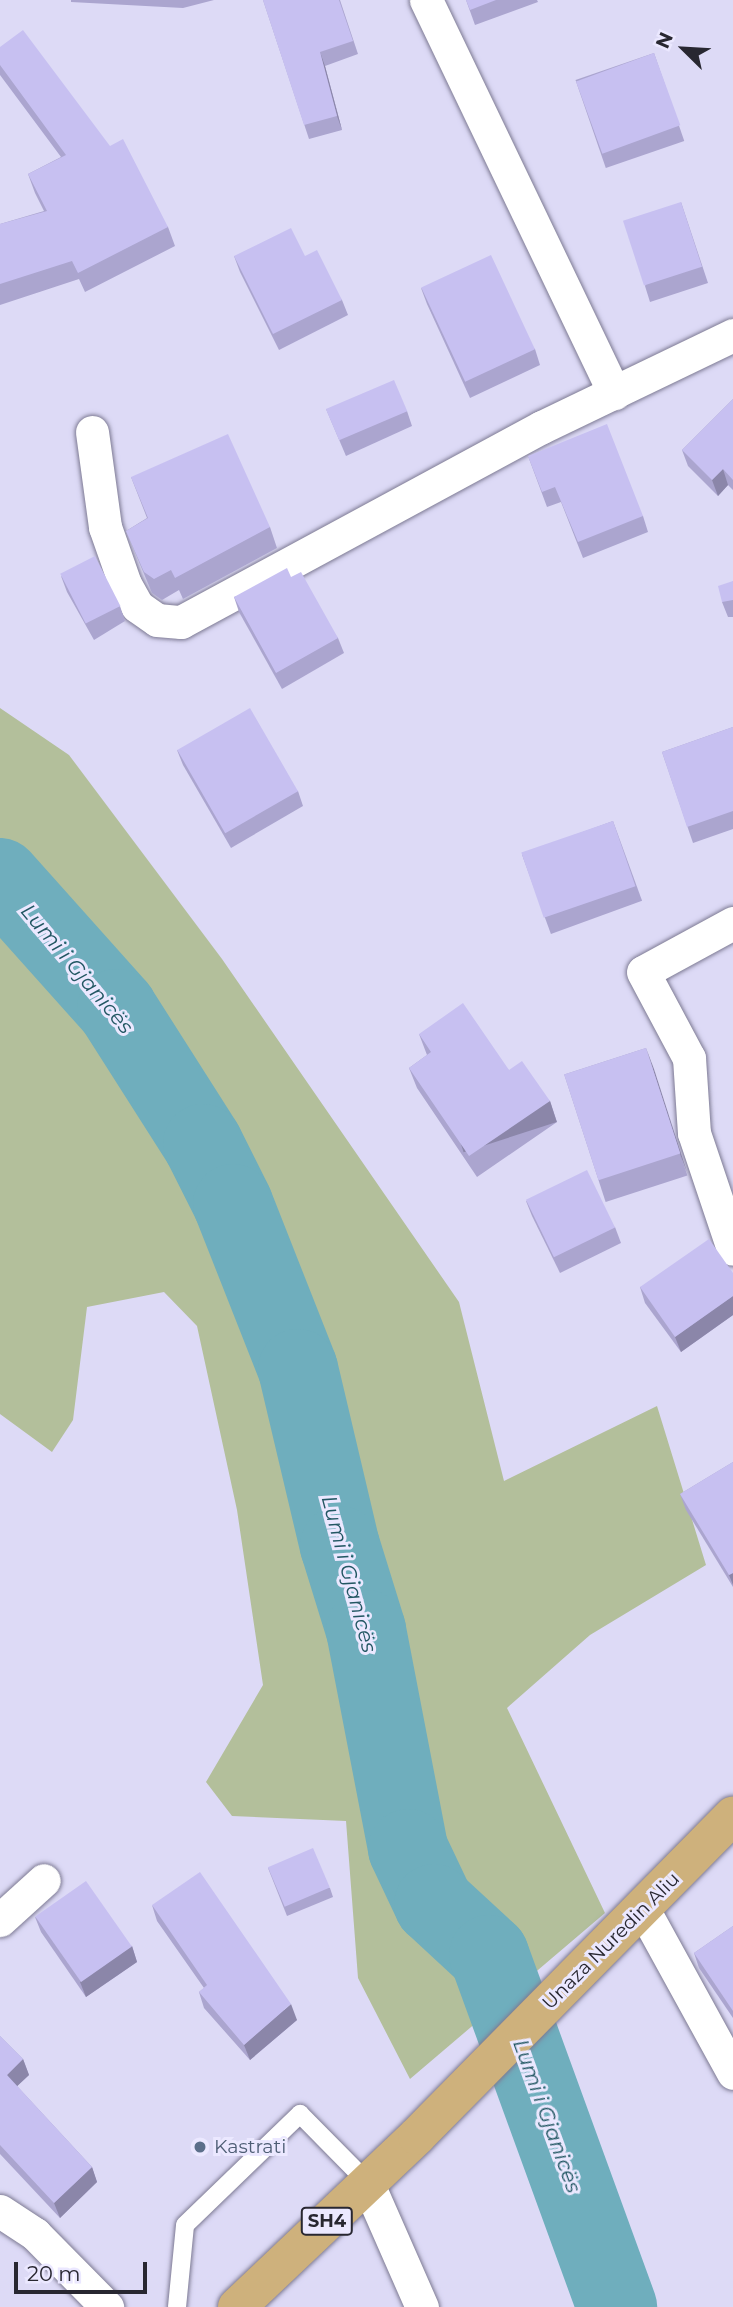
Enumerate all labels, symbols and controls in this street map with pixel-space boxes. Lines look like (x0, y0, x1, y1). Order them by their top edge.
north arrow (649, 14, 719, 84)
text: N (651, 29, 678, 52)
water label: Lumi i Gjanicës (15, 899, 139, 1039)
water label: Lumi i Gjanicës (316, 1493, 382, 1655)
street label: Unaza Nuredin Aliu (538, 1868, 684, 2014)
water label: Lumi i Gjanicës (508, 2036, 586, 2196)
place label: Kastrati (214, 2136, 286, 2158)
marker: Kastrati (192, 2139, 208, 2155)
road number: SH4 (301, 2206, 353, 2236)
scale bar (18, 2248, 150, 2292)
text: 20 m (27, 2261, 81, 2286)

